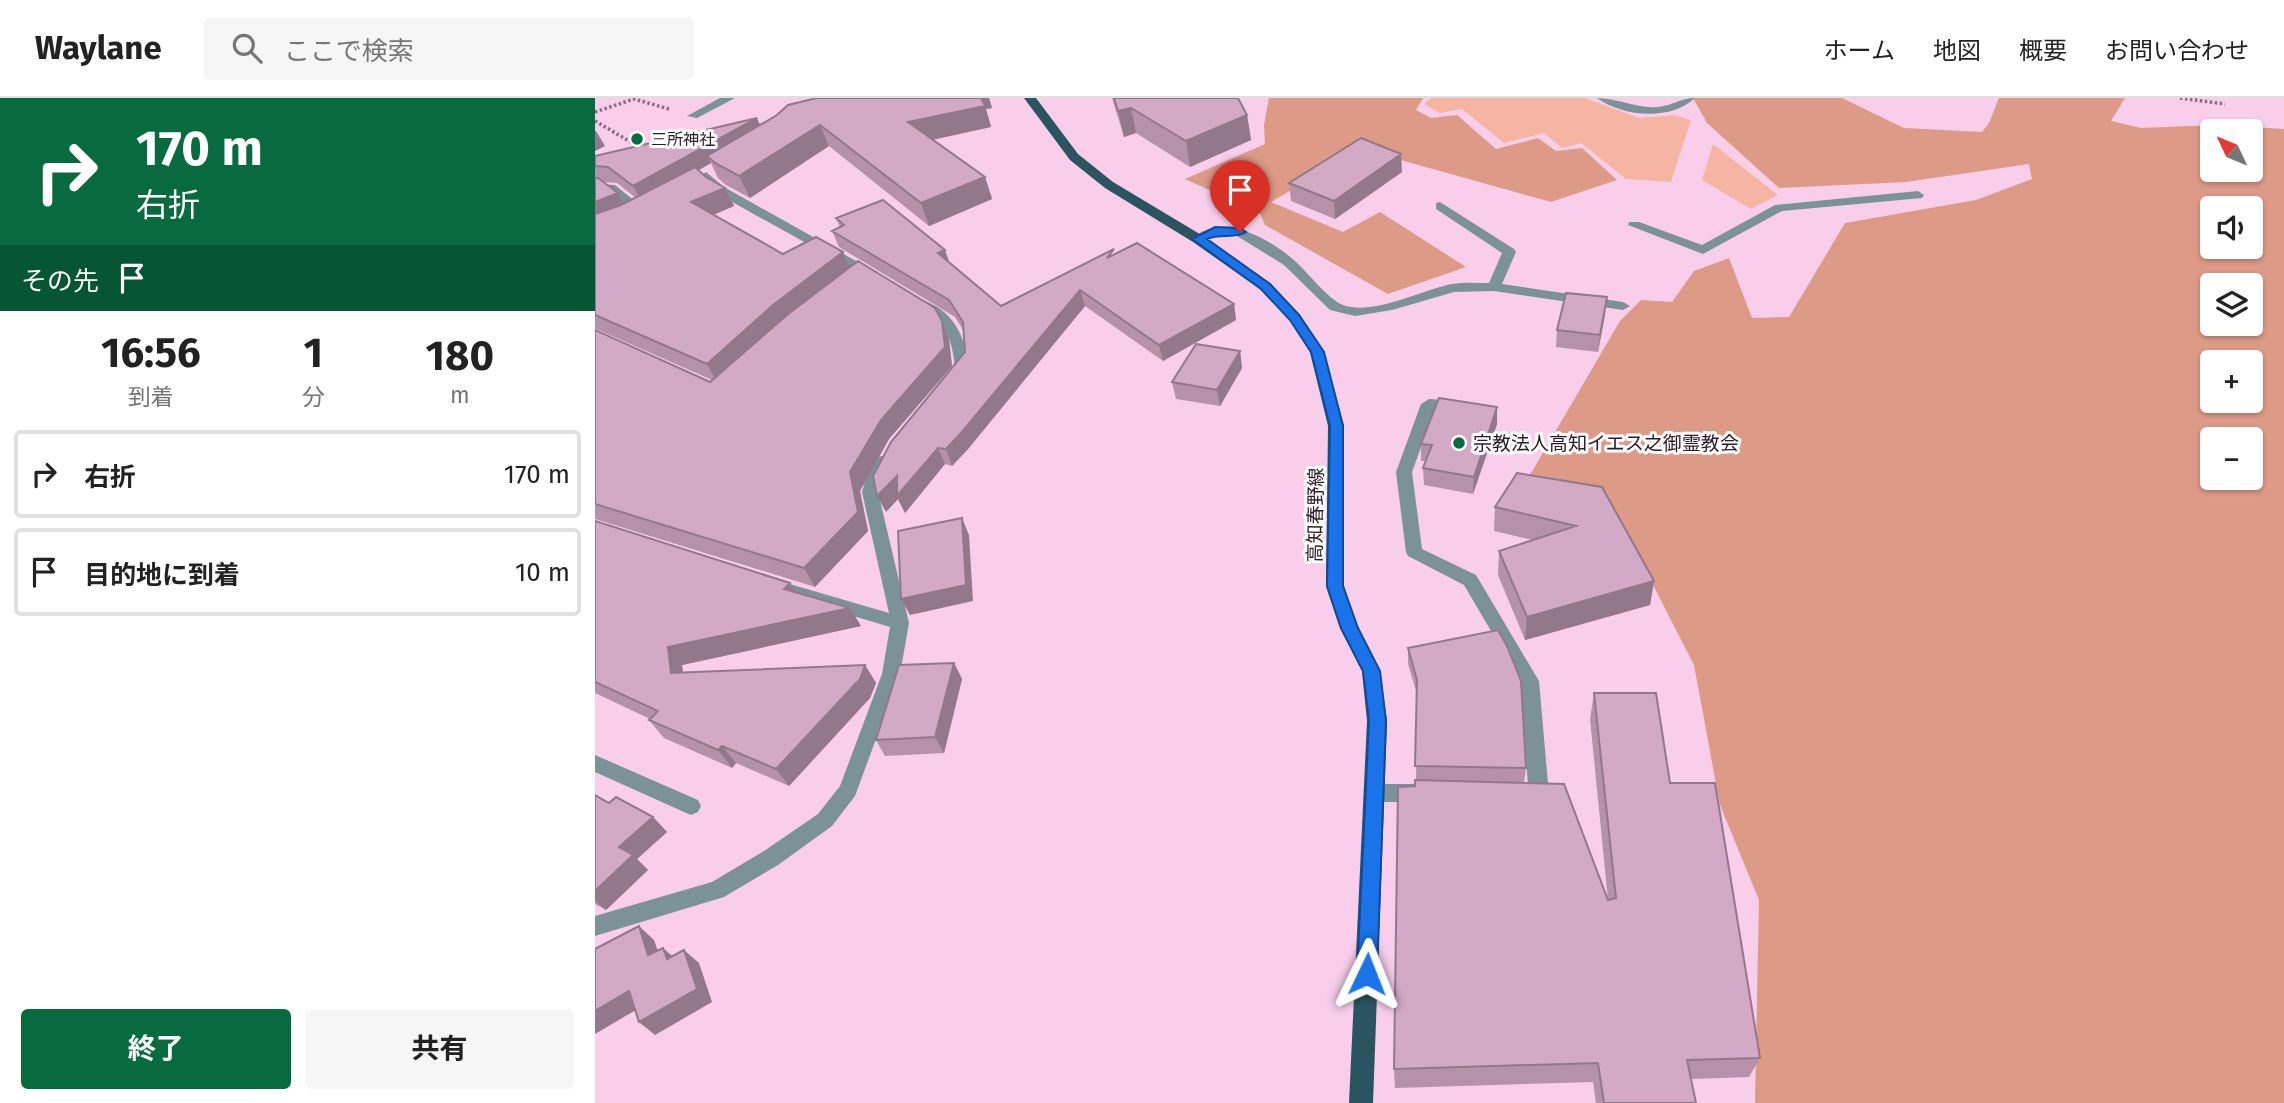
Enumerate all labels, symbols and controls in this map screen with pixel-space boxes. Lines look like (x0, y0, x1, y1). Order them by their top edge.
search box (204, 17, 694, 80)
text: Waylane (35, 28, 162, 68)
icon: search (228, 29, 266, 67)
text: ここで検索 (284, 36, 414, 67)
text: ホーム (1824, 37, 1895, 65)
text: 地図 (1933, 37, 1981, 65)
text: 概要 (2019, 37, 2067, 65)
text: お問い合わせ (2105, 37, 2249, 65)
text: 170 m (136, 119, 263, 178)
north arrow (2200, 119, 2263, 182)
map controls (2200, 119, 2263, 490)
icon: right (21, 126, 112, 217)
place label: 三所神社 (651, 130, 715, 149)
marker: 三所神社 (629, 131, 645, 147)
pin (1210, 160, 1270, 232)
icon: arrive (1221, 171, 1259, 209)
text: 右折 (136, 186, 200, 224)
button: sound (2200, 196, 2263, 259)
icon: arrive (113, 259, 151, 297)
text: その先 (21, 266, 99, 297)
button: layers (2200, 273, 2263, 336)
text: 16:56 (101, 328, 201, 378)
text: 1 (303, 328, 323, 378)
text: 180 (426, 331, 494, 381)
button: + (2200, 350, 2263, 413)
text: m (450, 381, 470, 409)
text: 到着 (128, 383, 174, 411)
text: 分 (302, 383, 325, 411)
button: − (2200, 427, 2263, 490)
place label: 宗教法人高知イエス之御霊教会 (1473, 432, 1739, 455)
marker: 宗教法人高知イエス之御霊教会 (1451, 435, 1467, 451)
icon: right (25, 455, 63, 493)
text: 170 m (504, 459, 570, 490)
text: 右折 (84, 462, 136, 493)
street label: 高知春野線 (1303, 467, 1328, 563)
icon: arrive (25, 553, 63, 591)
text: 10 m (515, 557, 570, 588)
text: 目的地に到着 (84, 560, 240, 591)
position arrow (1330, 937, 1404, 1011)
button: 終了 (21, 1009, 291, 1089)
button: 共有 (305, 1009, 574, 1089)

